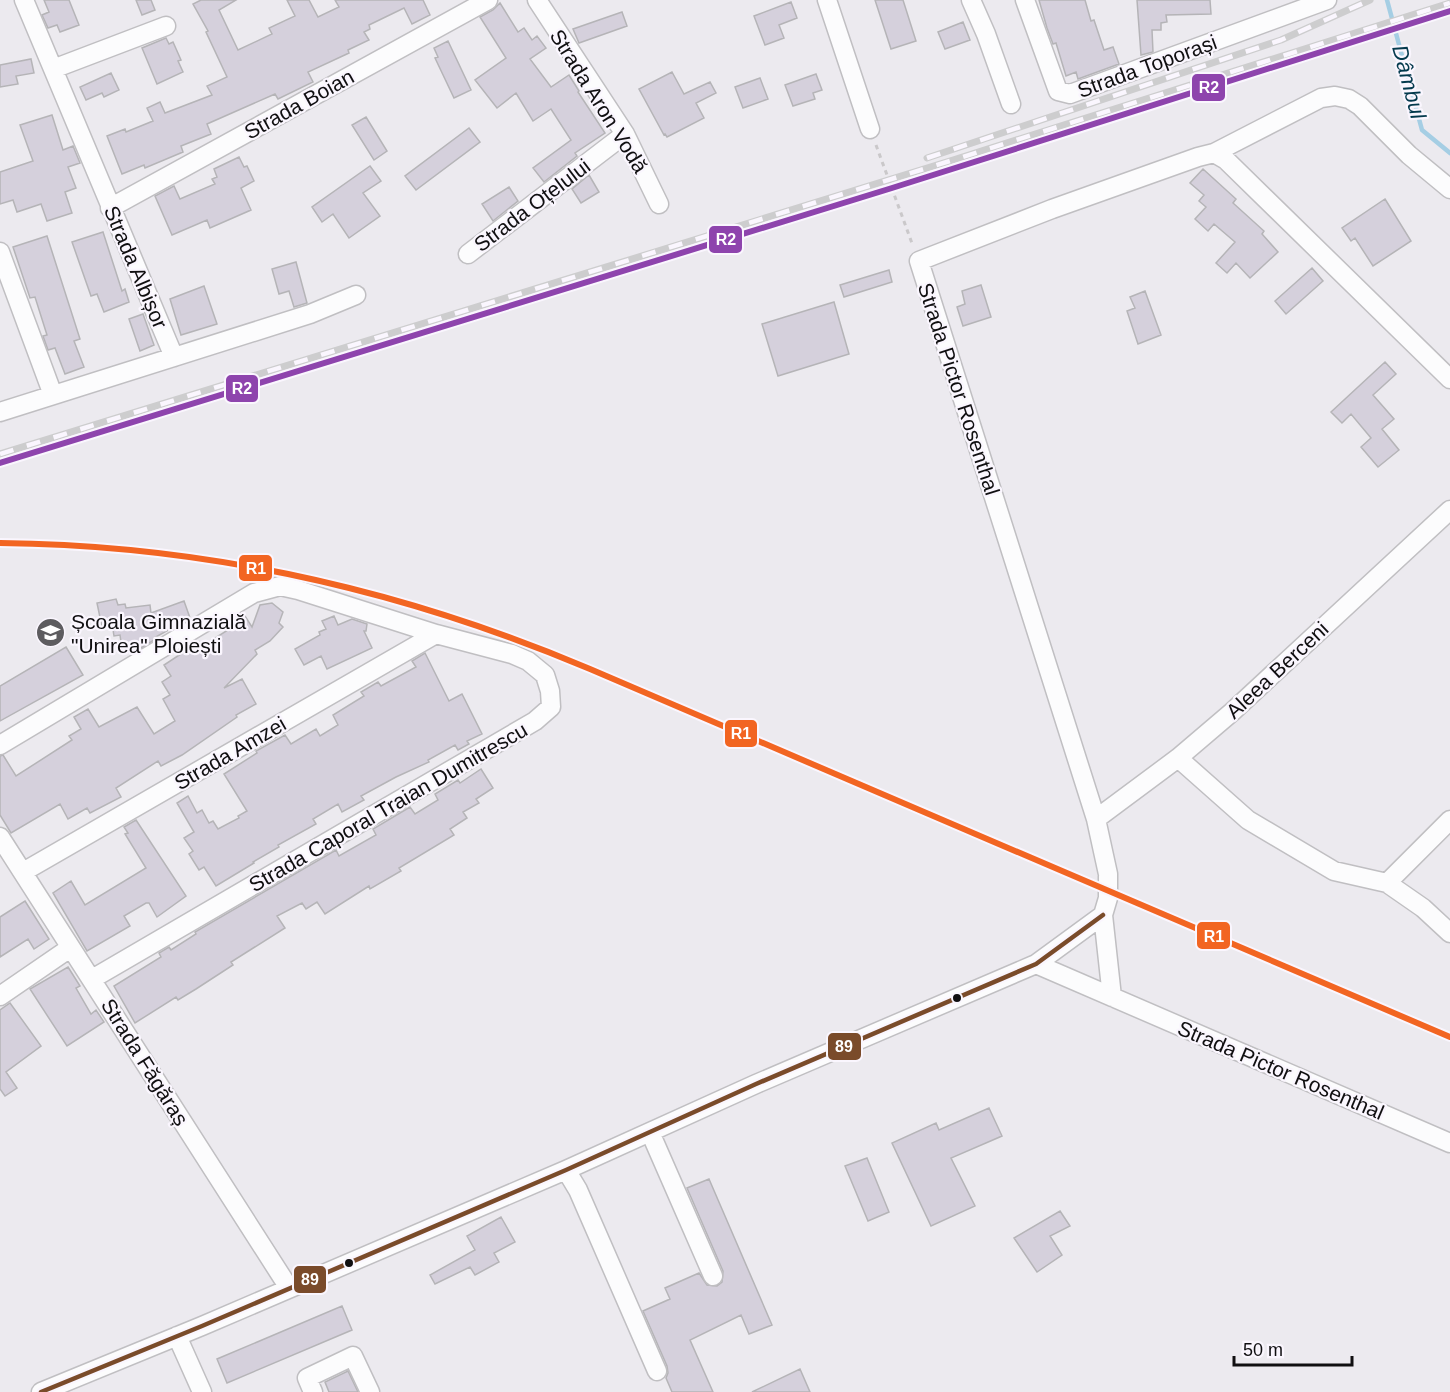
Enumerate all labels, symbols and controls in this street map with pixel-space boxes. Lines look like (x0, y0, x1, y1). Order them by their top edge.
street label: Strada Aron Vodă (546, 25, 653, 177)
street label: Strada Toporași (1074, 30, 1220, 102)
water label: Dâmbul (1387, 42, 1431, 123)
street label: Strada Boian (240, 65, 358, 143)
line badge: R2 (1191, 73, 1226, 102)
text: R2 (1199, 79, 1219, 96)
street label: Strada Oțelului (470, 154, 594, 256)
street label: Strada Albișor (100, 202, 172, 332)
line badge: R2 (708, 225, 743, 254)
text: R2 (716, 231, 736, 248)
street label: Strada Pictor Rosenthal (914, 280, 1004, 498)
line badge: R2 (225, 374, 259, 403)
text: R2 (232, 380, 252, 397)
line badge: R1 (238, 554, 273, 582)
text: R1 (246, 560, 266, 577)
place label: Școala Gimnazială "Unirea" Ploiești (71, 610, 246, 657)
school or university icon: Școala Gimnazială "Unirea" Ploiești (34, 617, 66, 649)
street label: Aleea Berceni (1221, 617, 1333, 723)
street label: Strada Amzei (170, 712, 290, 794)
street label: Strada Caporal Traian Dumitrescu (245, 718, 531, 896)
line badge: R1 (724, 719, 758, 748)
text: R1 (731, 725, 751, 742)
line badge: R1 (1196, 921, 1231, 950)
text: R1 (1204, 928, 1224, 945)
unlabelled marker (951, 992, 963, 1004)
street label: Strada Făgăraș (97, 995, 193, 1129)
street label: Strada Pictor Rosenthal (1174, 1016, 1388, 1124)
line badge: 89 (827, 1032, 862, 1061)
text: 89 (835, 1038, 853, 1055)
unlabelled marker (343, 1257, 355, 1269)
line badge: 89 (293, 1265, 327, 1294)
text: 89 (301, 1271, 319, 1288)
scale bar (1234, 1329, 1352, 1367)
text: 50 m (1243, 1340, 1283, 1360)

